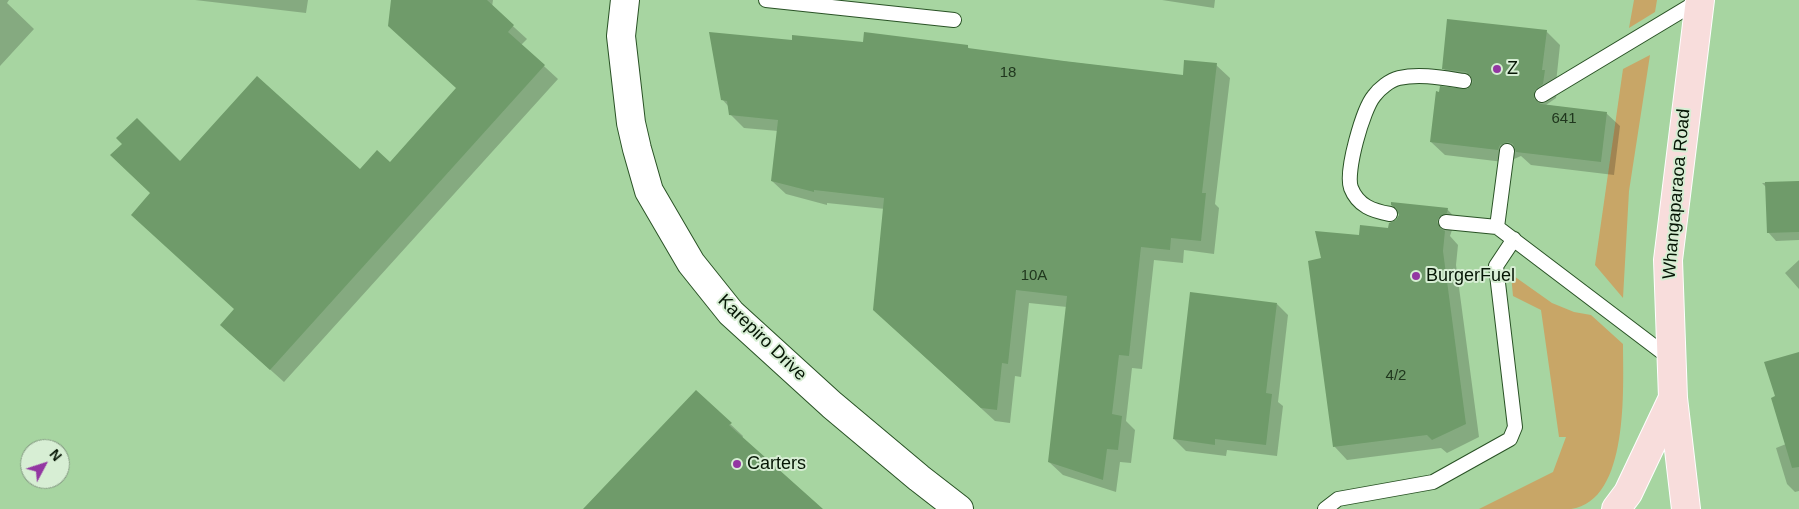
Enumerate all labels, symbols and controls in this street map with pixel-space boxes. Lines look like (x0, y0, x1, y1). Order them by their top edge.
place label: Z (1507, 58, 1518, 80)
marker: Z (1491, 63, 1503, 75)
house number: 18 (1000, 64, 1016, 82)
street label: Whangaparaoa Road (1659, 108, 1695, 280)
house number: 641 (1551, 110, 1577, 128)
place label: BurgerFuel (1426, 265, 1515, 287)
house number: 10A (1021, 267, 1047, 285)
marker: BurgerFuel (1410, 270, 1422, 282)
street label: Karepiro Drive (713, 290, 811, 386)
house number: 4/2 (1386, 367, 1406, 385)
north arrow (20, 439, 70, 489)
text: N (46, 446, 65, 464)
place label: Carters (747, 453, 806, 475)
marker: Carters (731, 458, 743, 470)

